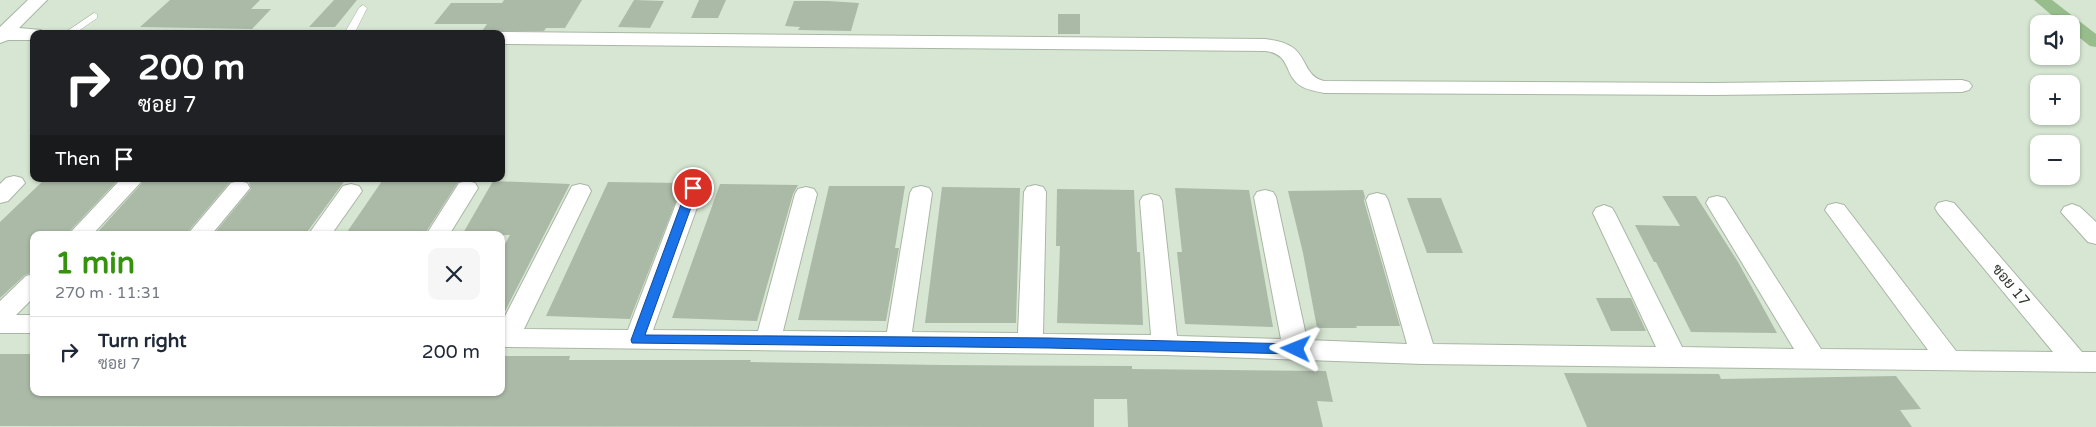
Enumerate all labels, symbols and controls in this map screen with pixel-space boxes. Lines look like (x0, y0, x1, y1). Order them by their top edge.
map controls (2030, 15, 2080, 185)
button: sound (2030, 15, 2080, 65)
text: 200 m (138, 47, 245, 89)
icon: right (55, 50, 120, 115)
button: + (2030, 75, 2080, 125)
text: ซอย 7 (138, 92, 197, 118)
button: − (2030, 135, 2080, 185)
icon: arrive (110, 145, 138, 173)
text: Then (55, 148, 100, 170)
pin (672, 167, 714, 209)
icon: arrive (679, 174, 707, 202)
text: 1 min (55, 245, 135, 282)
button: close (428, 248, 480, 300)
street label: ซอย 17 (1988, 260, 2034, 310)
text: 270 m · 11:31 (55, 283, 161, 303)
position arrow (1269, 322, 1321, 374)
text: Turn right (98, 330, 186, 352)
icon: right (55, 338, 83, 366)
text: 200 m (422, 341, 480, 363)
text: ซอย 7 (98, 354, 141, 374)

